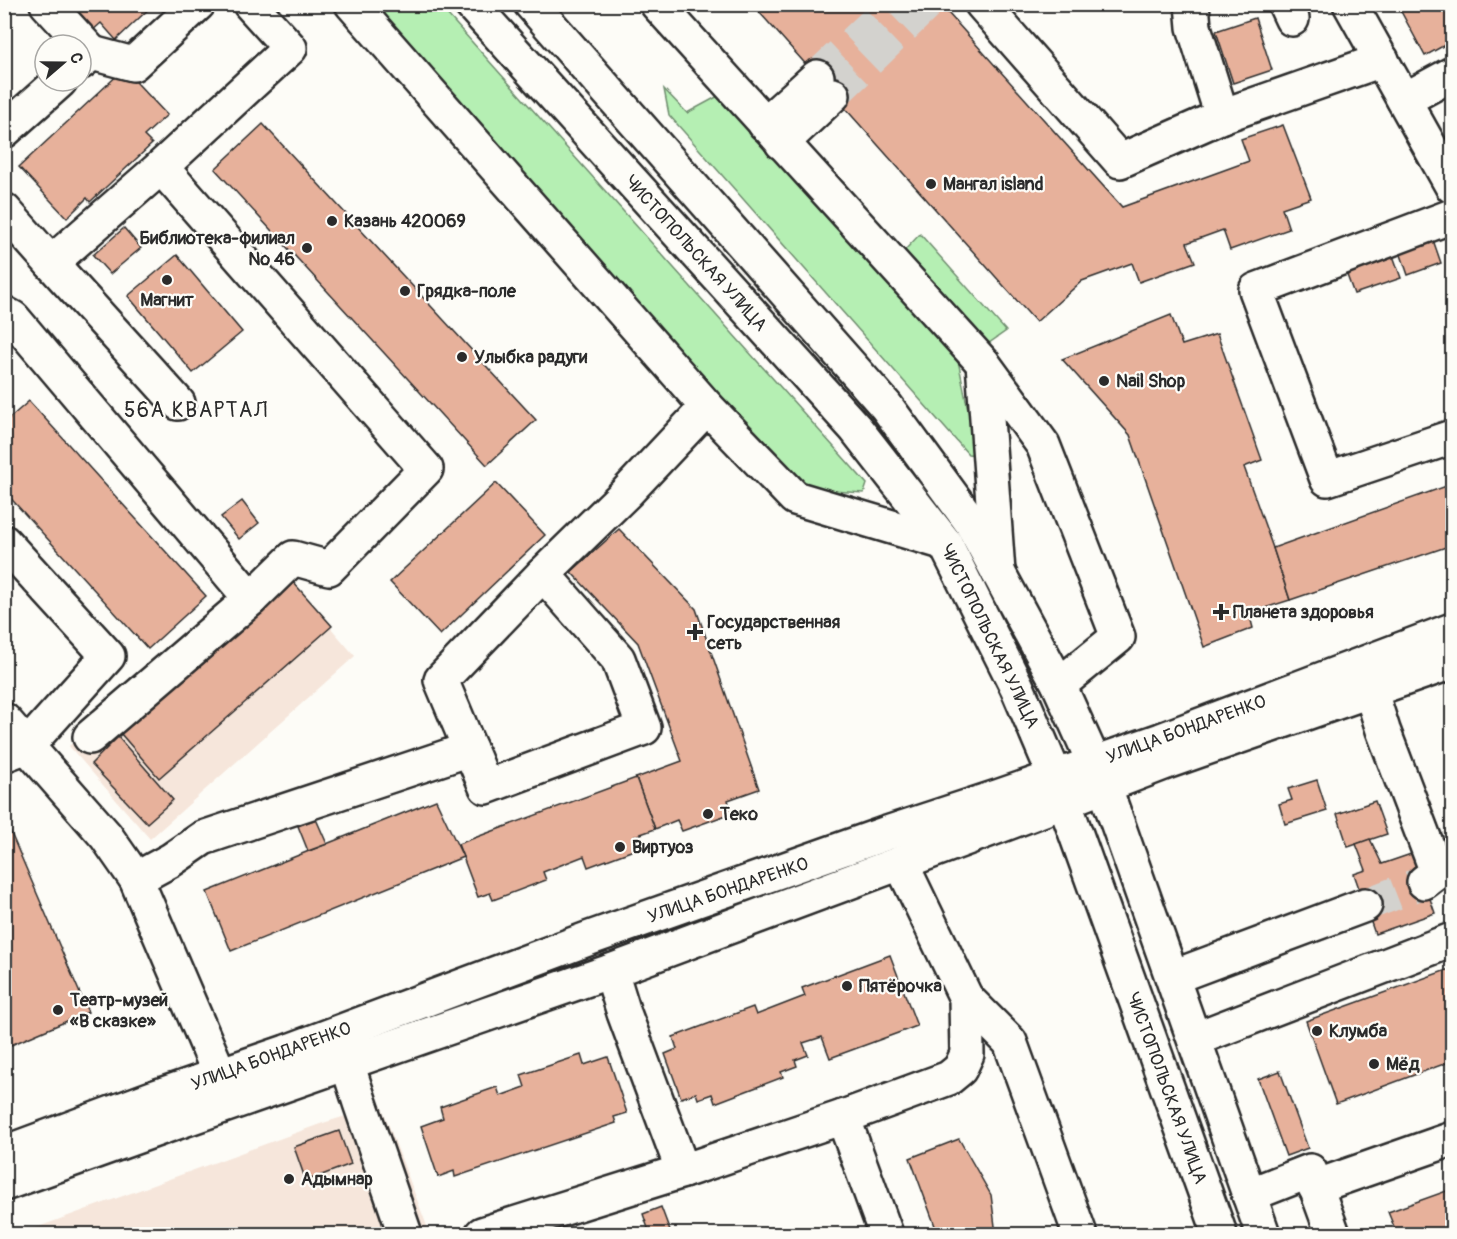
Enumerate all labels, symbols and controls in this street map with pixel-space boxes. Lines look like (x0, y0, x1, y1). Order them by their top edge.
north arrow (33, 33, 93, 93)
text: С (65, 50, 87, 66)
street label: ЧИСТОПОЛЬСКАЯ УЛИЦА (619, 170, 772, 336)
place label: Мангал island (943, 173, 1044, 196)
marker: Мангал island (924, 177, 938, 191)
place label: Казань 420069 (344, 210, 466, 233)
marker: Казань 420069 (325, 214, 339, 228)
place label: Библиотека-филиал № 46 (139, 227, 295, 271)
marker: Библиотека-филиал № 46 (300, 241, 314, 255)
marker: Магнит (160, 273, 174, 287)
place label: Грядка-поле (417, 280, 517, 303)
marker: Грядка-поле (398, 284, 412, 298)
place label: Магнит (140, 289, 195, 312)
place label: Улыбка радуги (474, 346, 587, 369)
marker: Улыбка радуги (455, 350, 469, 364)
place label: Nail Shop (1116, 370, 1186, 393)
marker: Nail Shop (1097, 374, 1111, 388)
district label: 56А КВАРТАЛ (124, 397, 268, 424)
street label: ЧИСТОПОЛЬСКАЯ УЛИЦА (935, 540, 1044, 732)
place label: Планета здоровья (1233, 601, 1374, 624)
marker: Планета здоровья (1214, 605, 1228, 619)
place label: Государственная сеть (706, 611, 840, 655)
marker: Государственная сеть (688, 625, 702, 639)
street label: УЛИЦА БОНДАРЕНКО (1103, 690, 1269, 769)
place label: Теко (719, 803, 758, 826)
marker: Теко (701, 807, 715, 821)
place label: Виртуоз (632, 836, 694, 859)
marker: Виртуоз (613, 840, 627, 854)
street label: УЛИЦА БОНДАРЕНКО (645, 852, 812, 929)
place label: Пятёрочка (859, 975, 943, 998)
marker: Пятёрочка (840, 979, 854, 993)
place label: Театр-музей «В сказке» (69, 989, 168, 1033)
street label: ЧИСТОПОЛЬСКАЯ УЛИЦА (1121, 989, 1212, 1187)
marker: Театр-музей «В сказке» (51, 1003, 65, 1017)
street label: УЛИЦА БОНДАРЕНКО (188, 1017, 354, 1096)
place label: Клумба (1329, 1020, 1388, 1043)
marker: Клумба (1310, 1024, 1324, 1038)
place label: Мёд (1386, 1053, 1420, 1076)
marker: Мёд (1367, 1057, 1381, 1071)
place label: Адымнар (301, 1168, 373, 1191)
marker: Адымнар (282, 1172, 296, 1186)

